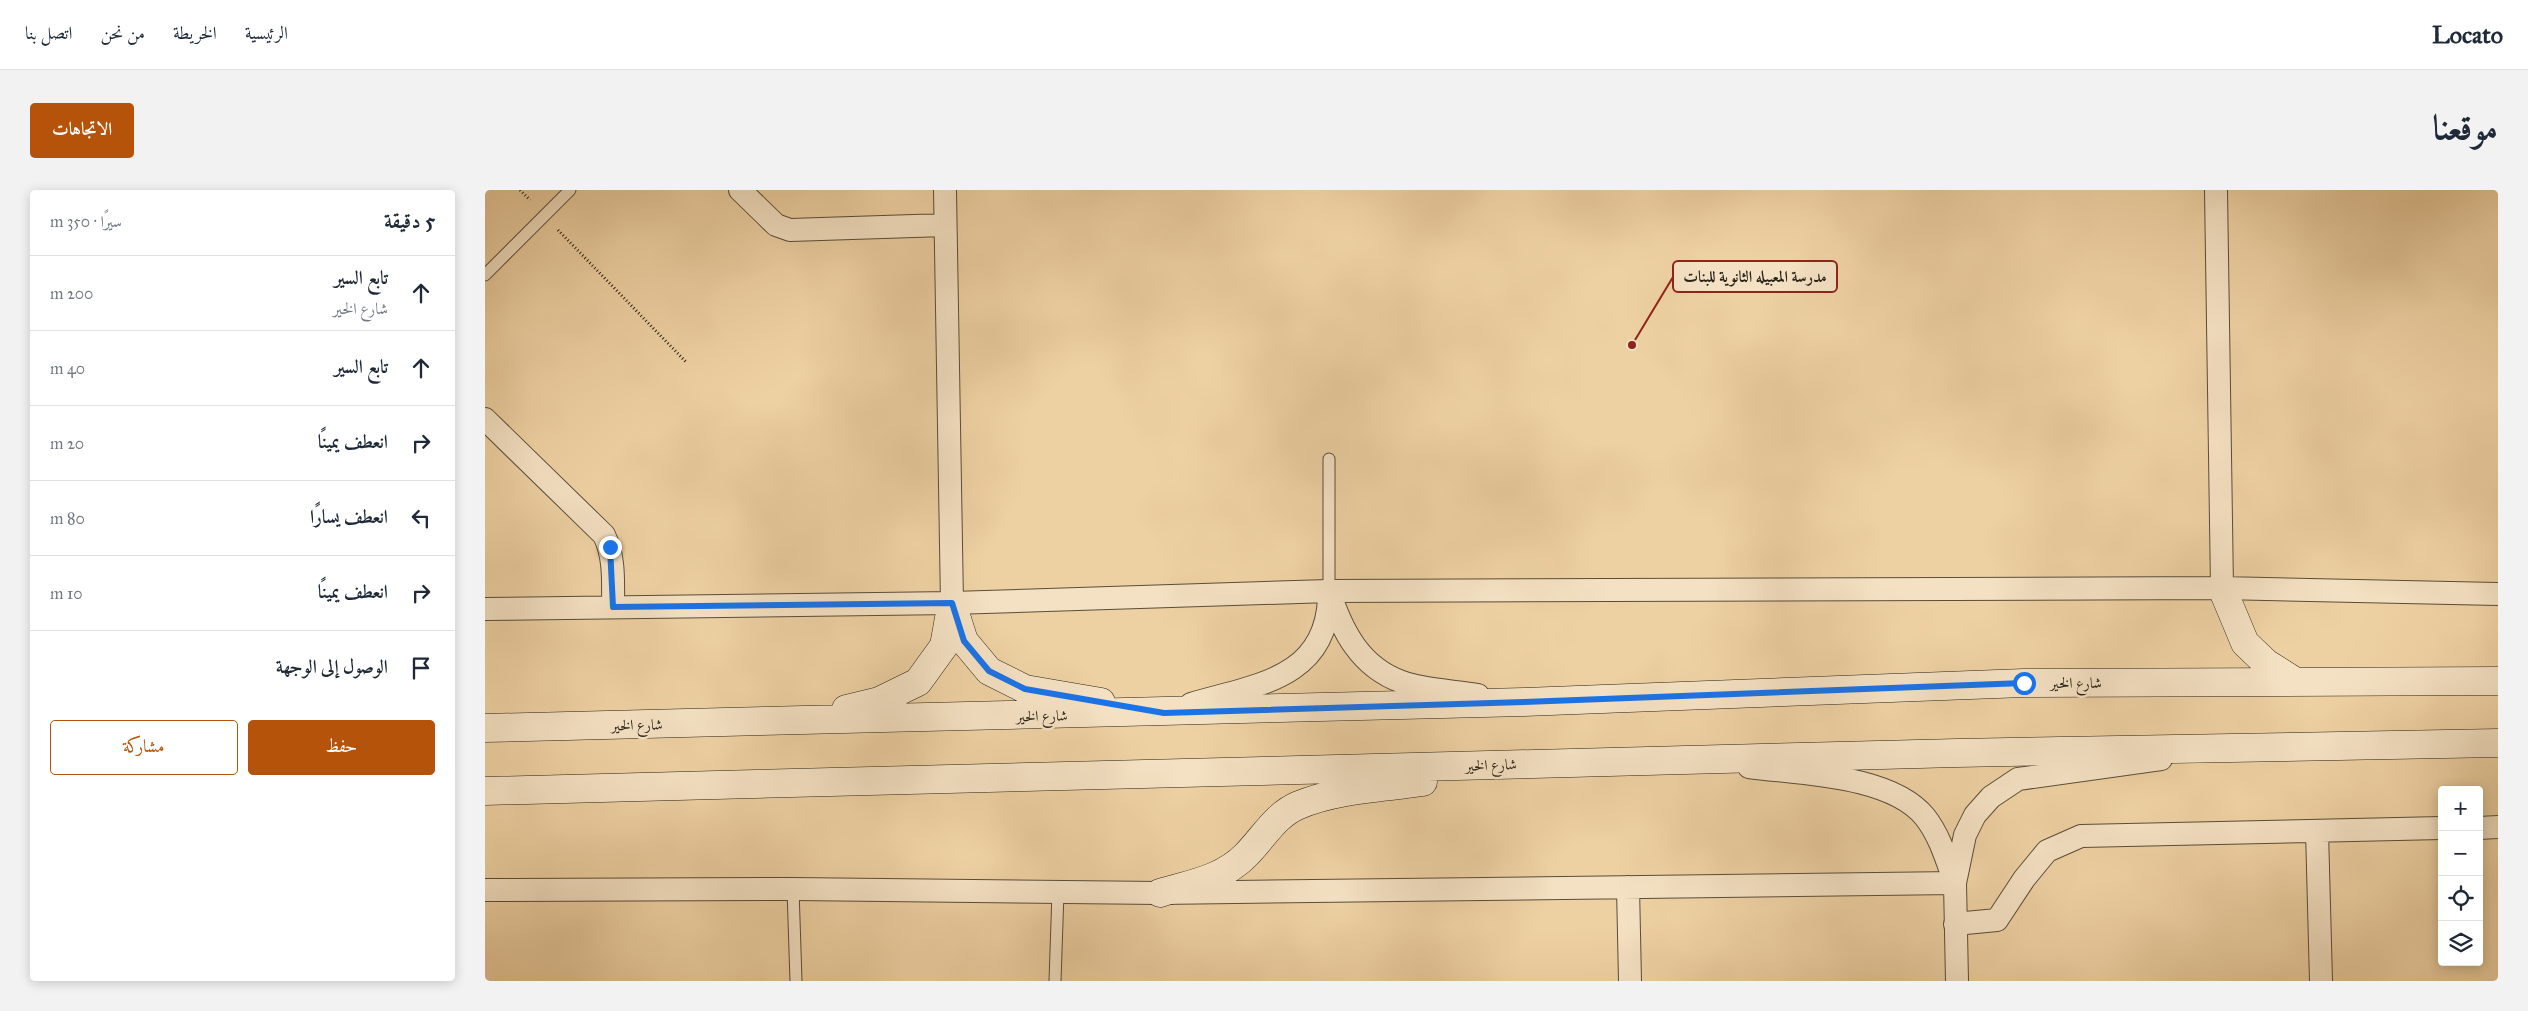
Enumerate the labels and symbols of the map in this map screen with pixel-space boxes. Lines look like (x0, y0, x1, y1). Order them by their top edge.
callout: مدرسة المعبيله الثانوية للبنات (1673, 261, 1837, 292)
text: مدرسة المعبيله الثانوية للبنات (1683, 267, 1827, 287)
route end (599, 536, 622, 559)
route start (2013, 672, 2036, 695)
street label: شارع الخير (2048, 674, 2102, 696)
street label: شارع الخير (1014, 707, 1068, 729)
street label: شارع الخير (609, 716, 663, 738)
street label: شارع الخير (1463, 755, 1517, 779)

